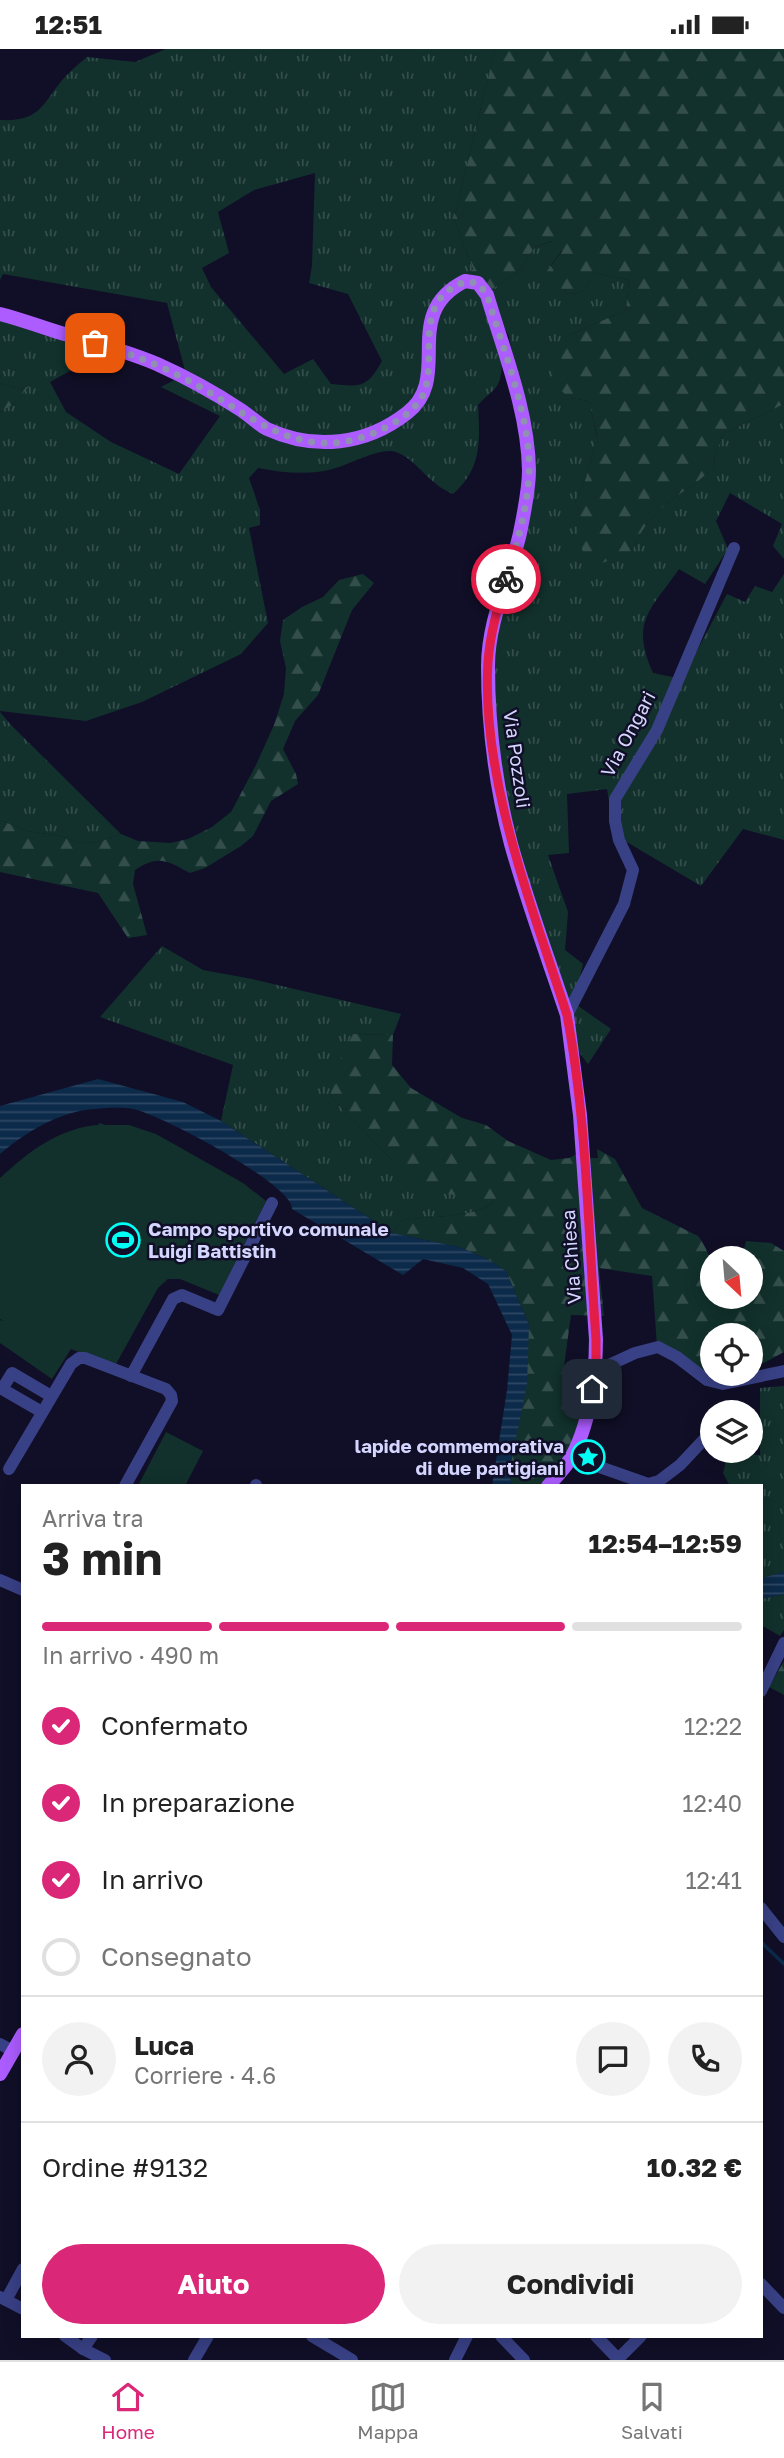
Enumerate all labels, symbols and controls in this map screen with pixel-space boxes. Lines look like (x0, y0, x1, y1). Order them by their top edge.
text: 12:51 (35, 9, 102, 40)
pin (65, 313, 125, 373)
icon: bag (76, 324, 114, 362)
courier (471, 544, 541, 614)
icon: bike (487, 560, 525, 598)
street label: Via Ongari (595, 687, 660, 781)
street label: Via Pozzoli (499, 708, 536, 810)
street label: Via Chiesa (556, 1209, 585, 1305)
place label: Campo sportivo comunale Luigi Battistin (148, 1217, 389, 1262)
sports icon: Campo sportivo comunale Luigi Battistin (104, 1221, 142, 1259)
north arrow (700, 1246, 763, 1309)
map controls (700, 1246, 763, 1463)
button: locate (700, 1323, 763, 1386)
pin (562, 1359, 622, 1419)
icon: home (573, 1370, 611, 1408)
button: layers (700, 1400, 763, 1463)
place label: lapide commemorativa di due partigiani (355, 1434, 564, 1479)
place icon: lapide commemorativa di due partigiani (569, 1438, 607, 1476)
text: Arriva tra (42, 1504, 143, 1532)
text: 12:54–12:59 (589, 1528, 742, 1559)
text: 3 min (42, 1530, 162, 1585)
text: In arrivo · 490 m (42, 1641, 219, 1669)
icon: check (42, 1707, 80, 1745)
text: Confermato (101, 1710, 248, 1741)
text: 12:22 (684, 1712, 742, 1740)
icon: check (42, 1784, 80, 1822)
text: In preparazione (101, 1787, 295, 1818)
text: 12:40 (682, 1789, 742, 1817)
icon: check (42, 1861, 80, 1899)
text: In arrivo (101, 1864, 203, 1895)
text: 12:41 (685, 1866, 742, 1894)
text: Consegnato (101, 1941, 252, 1972)
button: person (42, 2022, 116, 2096)
button: chat (576, 2022, 650, 2096)
button: phone (668, 2022, 742, 2096)
text: Luca (134, 2030, 194, 2061)
text: Corriere · 4.6 (134, 2061, 276, 2089)
text: Ordine #9132 (42, 2152, 208, 2183)
text: 10.32 € (647, 2152, 742, 2183)
button: Aiuto (42, 2244, 385, 2324)
button: Condividi (399, 2244, 742, 2324)
tab: Home (101, 2378, 155, 2443)
tab: Mappa (357, 2378, 418, 2443)
tab: Salvati (621, 2378, 683, 2443)

